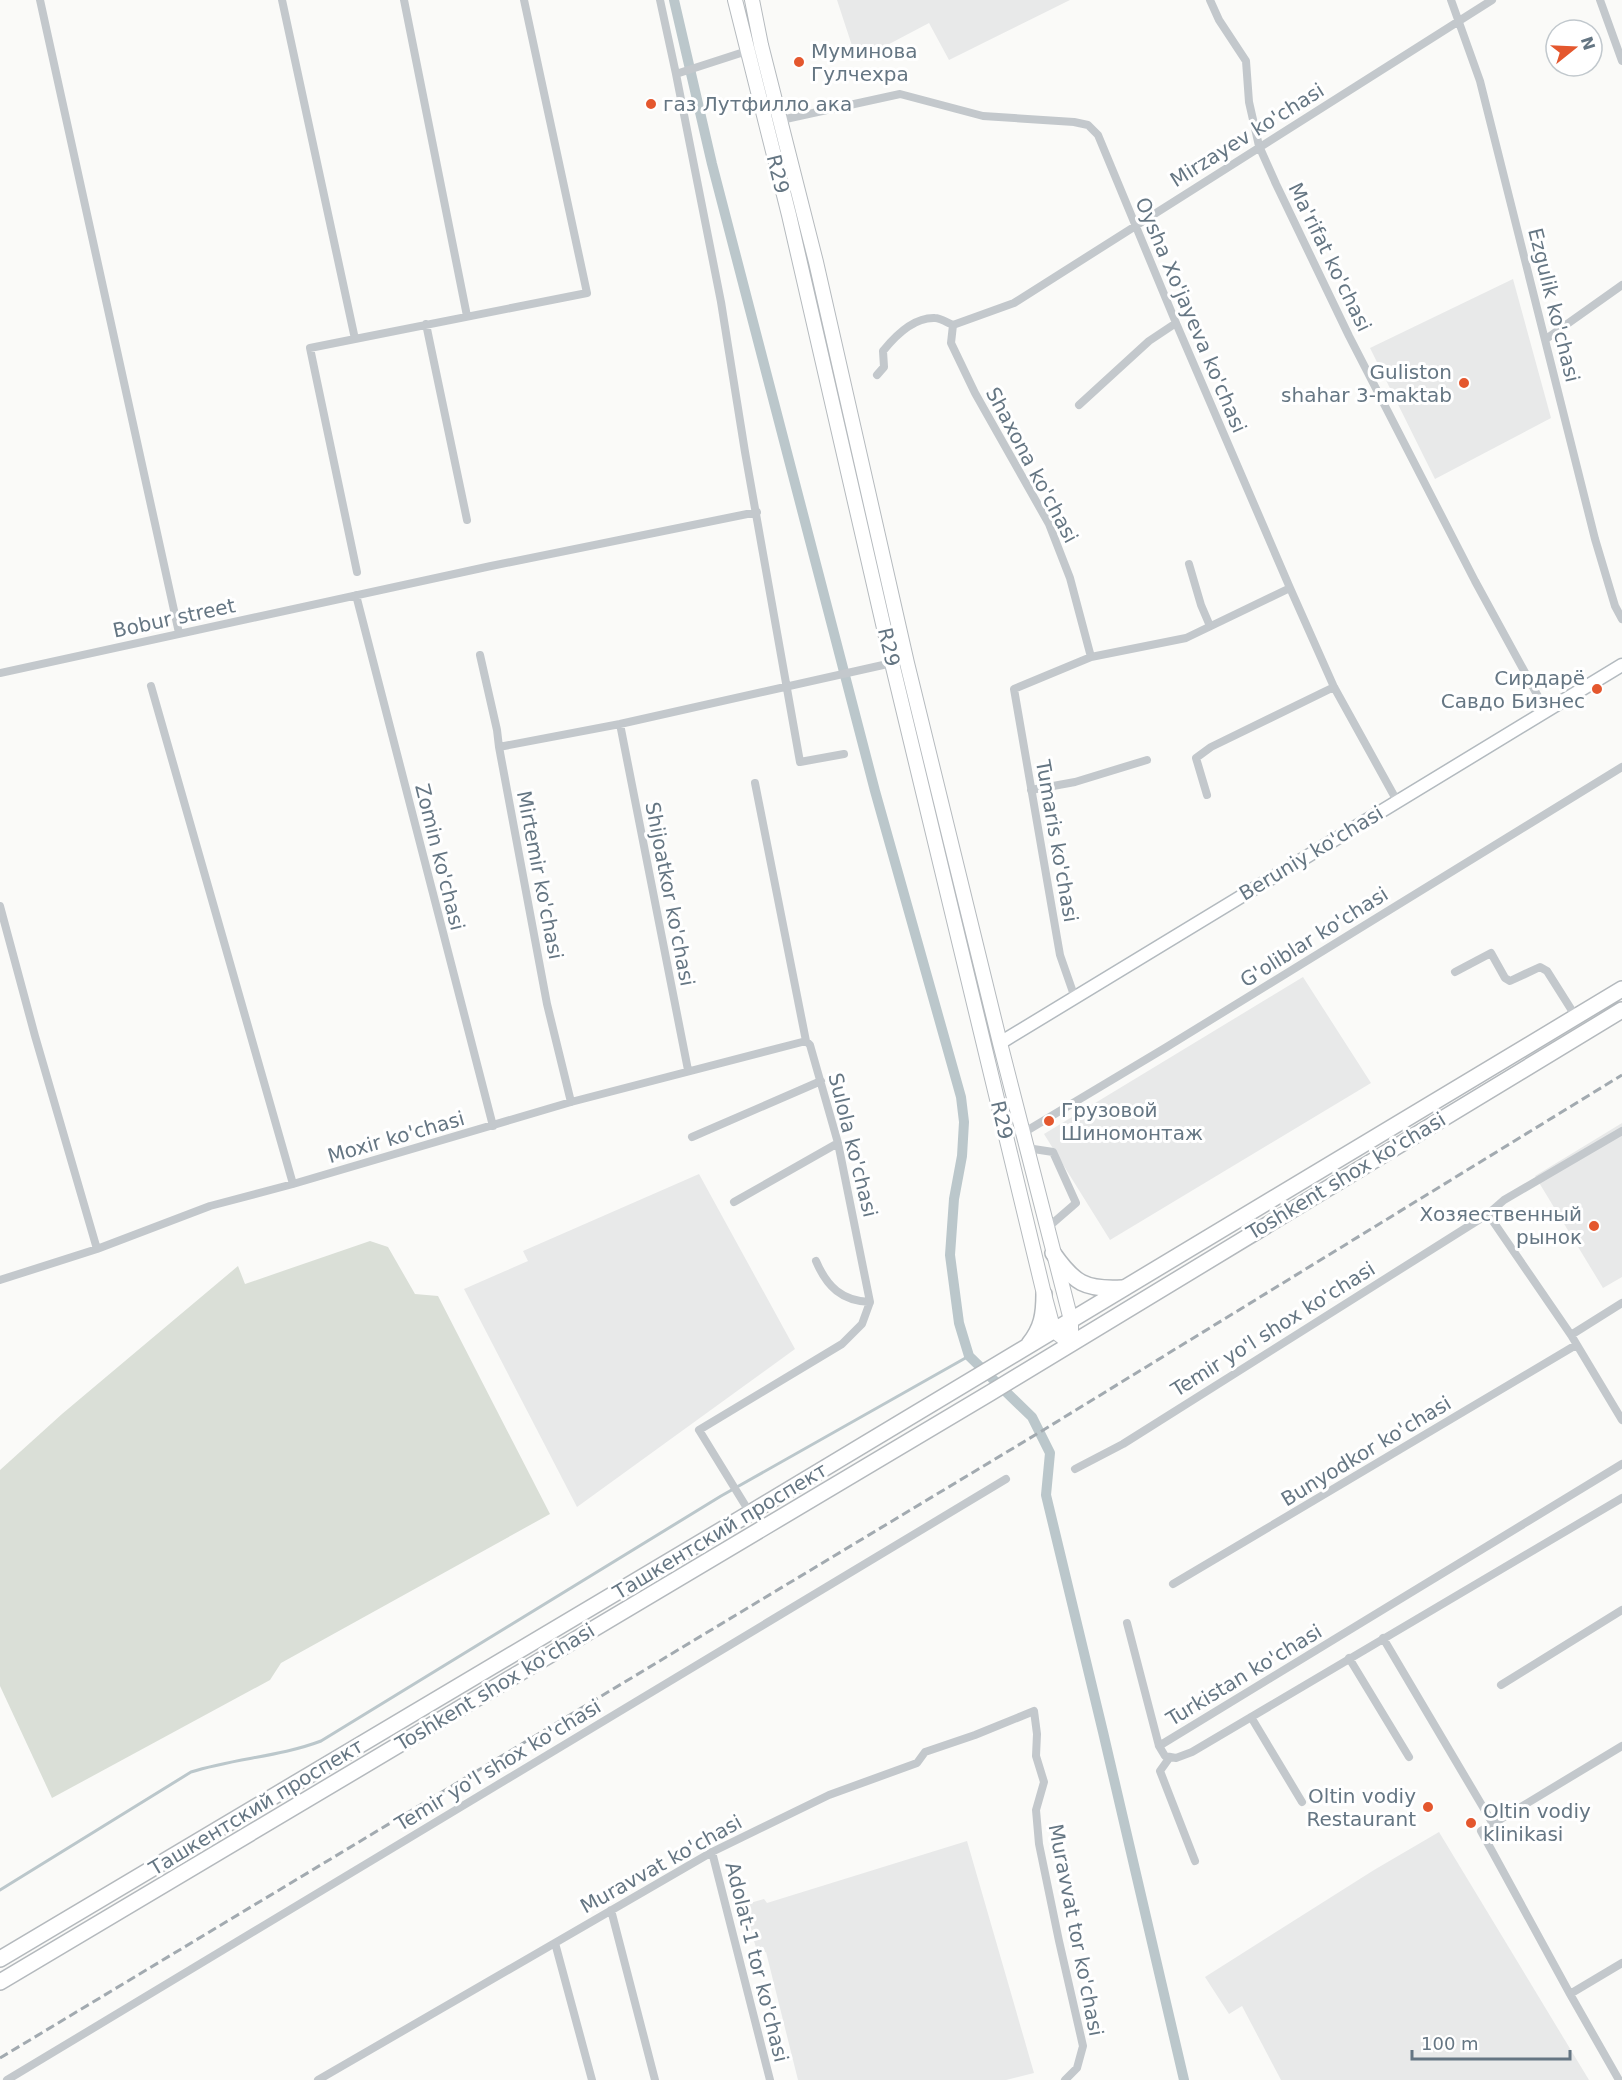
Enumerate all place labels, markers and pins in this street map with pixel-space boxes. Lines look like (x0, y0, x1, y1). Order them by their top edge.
place label: Муминова Гулчехра (811, 39, 918, 86)
marker: Муминова Гулчехра (792, 55, 806, 69)
place label: газ Лутфилло ака (663, 92, 852, 116)
marker: газ Лутфилло ака (644, 97, 658, 111)
place label: Guliston shahar 3-maktab (1281, 360, 1452, 407)
marker: Guliston shahar 3-maktab (1457, 376, 1471, 390)
place label: Сирдарё Савдо Бизнес (1441, 666, 1585, 713)
marker: Сирдарё Савдо Бизнес (1590, 682, 1604, 696)
place label: Грузовой Шиномонтаж (1061, 1098, 1203, 1145)
marker: Грузовой Шиномонтаж (1042, 1114, 1056, 1128)
place label: Хозяественный рынок (1419, 1202, 1582, 1249)
marker: Хозяественный рынок (1587, 1219, 1601, 1233)
place label: Oltin vodiy Restaurant (1307, 1784, 1416, 1831)
place label: Oltin vodiy klinikasi (1483, 1799, 1591, 1846)
marker: Oltin vodiy Restaurant (1421, 1800, 1435, 1814)
marker: Oltin vodiy klinikasi (1464, 1816, 1478, 1830)

